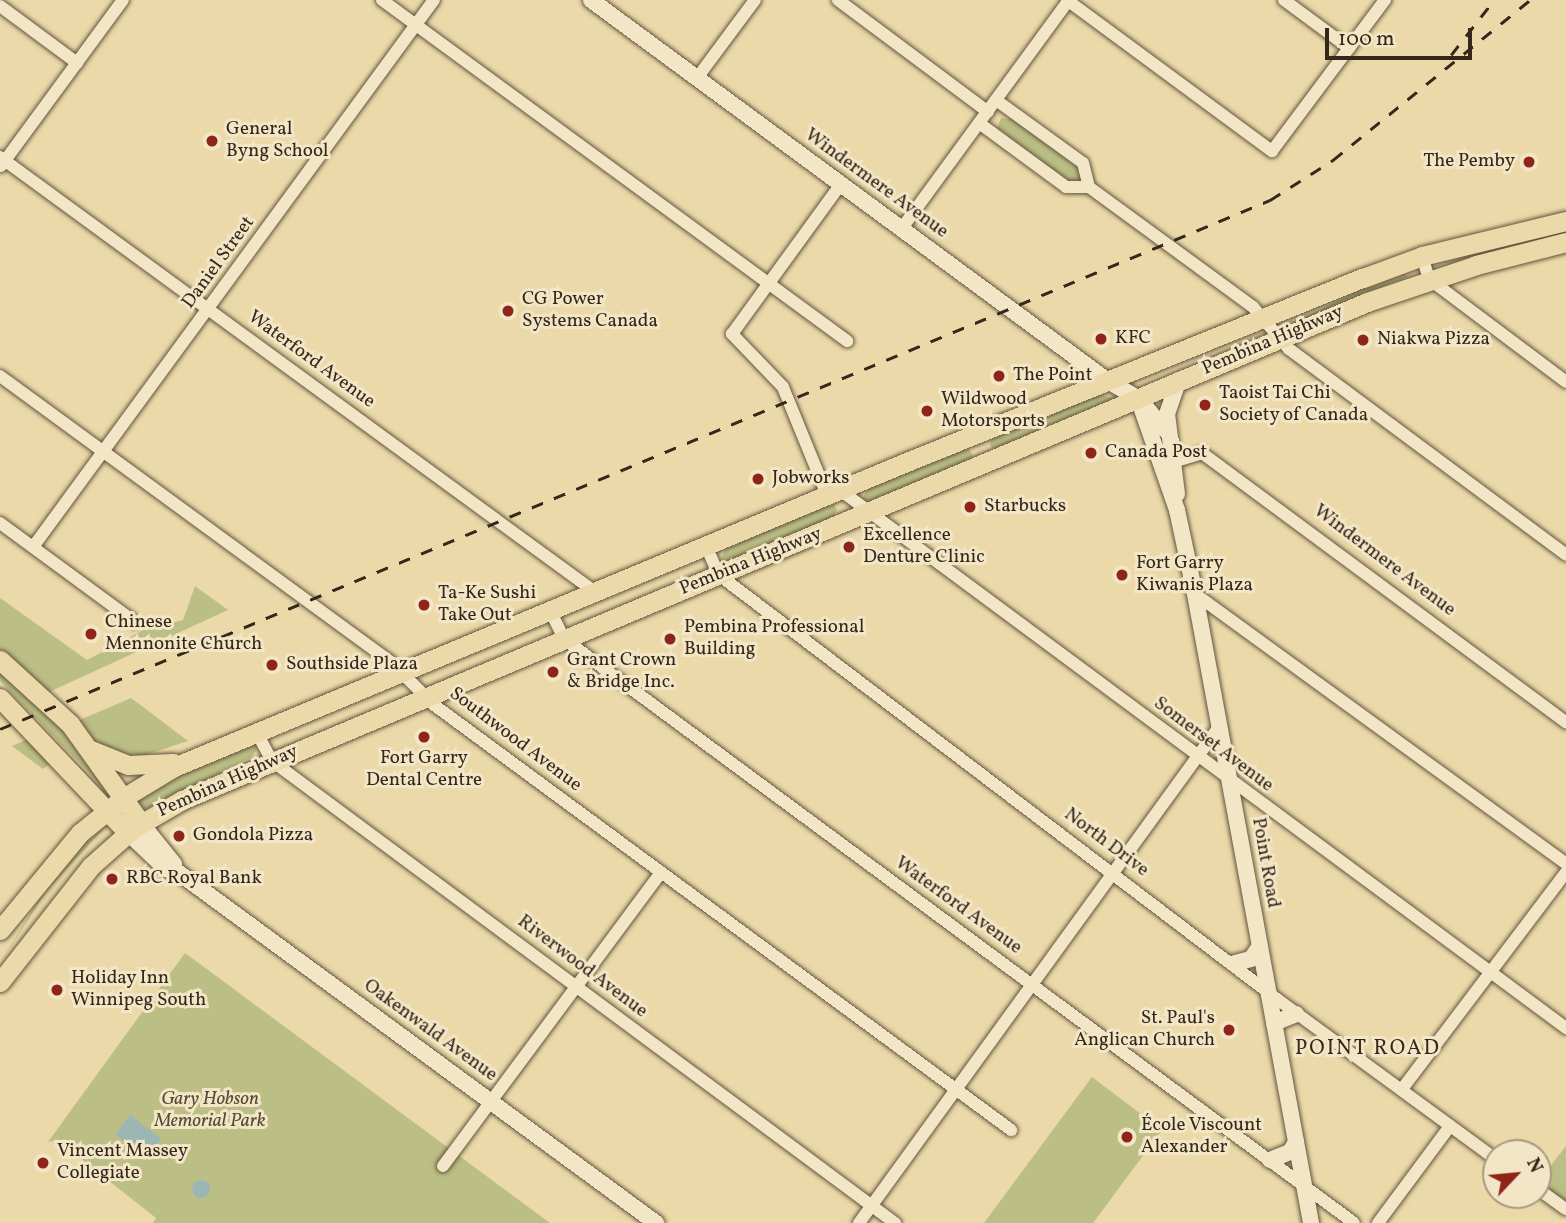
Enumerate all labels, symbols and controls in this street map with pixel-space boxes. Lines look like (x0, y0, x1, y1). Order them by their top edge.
scale bar (1328, 14, 1475, 58)
text: 100 m (1338, 25, 1395, 54)
place label: General Byng School (226, 119, 329, 163)
street label: Windermere Avenue (800, 124, 952, 244)
marker: General Byng School (204, 133, 220, 149)
place label: The Pemby (1423, 151, 1515, 173)
marker: The Pemby (1521, 154, 1537, 170)
street label: Daniel Street (178, 212, 260, 314)
place label: CG Power Systems Canada (522, 289, 658, 333)
street label: Pembina Highway (1199, 301, 1347, 381)
marker: CG Power Systems Canada (500, 303, 516, 319)
street label: Waterford Avenue (243, 306, 379, 414)
place label: KFC (1115, 328, 1151, 350)
place label: Niakwa Pizza (1377, 329, 1490, 351)
marker: KFC (1093, 331, 1109, 347)
marker: Niakwa Pizza (1355, 332, 1371, 348)
place label: The Point (1013, 365, 1092, 387)
marker: The Point (991, 368, 1007, 384)
place label: Taoist Tai Chi Society of Canada (1219, 383, 1367, 427)
place label: Wildwood Motorsports (941, 389, 1045, 433)
marker: Taoist Tai Chi Society of Canada (1197, 397, 1213, 413)
marker: Wildwood Motorsports (919, 403, 935, 419)
place label: Canada Post (1105, 442, 1207, 464)
marker: Canada Post (1083, 445, 1099, 461)
place label: Jobworks (772, 468, 849, 490)
marker: Jobworks (750, 471, 766, 487)
place label: Starbucks (984, 496, 1066, 518)
marker: Starbucks (962, 499, 978, 515)
street label: Windermere Avenue (1308, 500, 1460, 622)
street label: Pembina Highway (677, 523, 825, 601)
place label: Excellence Denture Clinic (863, 525, 985, 569)
marker: Excellence Denture Clinic (841, 539, 857, 555)
place label: Fort Garry Kiwanis Plaza (1136, 553, 1253, 597)
marker: Fort Garry Kiwanis Plaza (1114, 567, 1130, 583)
place label: Ta-Ke Sushi Take Out (438, 583, 536, 627)
marker: Ta-Ke Sushi Take Out (416, 597, 432, 613)
place label: Chinese Mennonite Church (105, 612, 262, 656)
place label: Pembina Professional Building (684, 617, 864, 661)
marker: Chinese Mennonite Church (83, 626, 99, 642)
marker: Pembina Professional Building (662, 631, 678, 647)
place label: Grant Crown & Bridge Inc. (567, 650, 676, 694)
place label: Southside Plaza (286, 654, 418, 676)
marker: Southside Plaza (264, 657, 280, 673)
marker: Grant Crown & Bridge Inc. (545, 664, 561, 680)
street label: Southwood Avenue (444, 683, 586, 797)
street label: Somerset Avenue (1149, 693, 1277, 797)
marker: Fort Garry Dental Centre (416, 729, 432, 745)
street label: Pembina Highway (154, 741, 302, 823)
place label: Fort Garry Dental Centre (366, 748, 482, 792)
street label: North Drive (1059, 804, 1153, 882)
street label: Point Road (1246, 816, 1284, 910)
place label: Gondola Pizza (193, 825, 313, 847)
marker: Gondola Pizza (171, 828, 187, 844)
street label: Waterford Avenue (890, 852, 1026, 960)
place label: RBC Royal Bank (126, 868, 262, 890)
marker: RBC Royal Bank (104, 871, 120, 887)
street label: Riverwood Avenue (512, 911, 652, 1023)
place label: Holiday Inn Winnipeg South (71, 968, 206, 1012)
street label: Oakenwald Avenue (359, 975, 501, 1087)
marker: Holiday Inn Winnipeg South (49, 982, 65, 998)
place label: St. Paul's Anglican Church (1074, 1008, 1215, 1052)
marker: St. Paul's Anglican Church (1221, 1022, 1237, 1038)
district label: POINT ROAD (1296, 1036, 1440, 1062)
park label: Gary Hobson Memorial Park (154, 1089, 266, 1133)
place label: École Viscount Alexander (1141, 1115, 1263, 1159)
marker: École Viscount Alexander (1119, 1129, 1135, 1145)
north arrow (1482, 1139, 1552, 1209)
place label: Vincent Massey Collegiate (57, 1141, 188, 1185)
text: N (1519, 1154, 1549, 1178)
marker: Vincent Massey Collegiate (35, 1155, 51, 1171)

